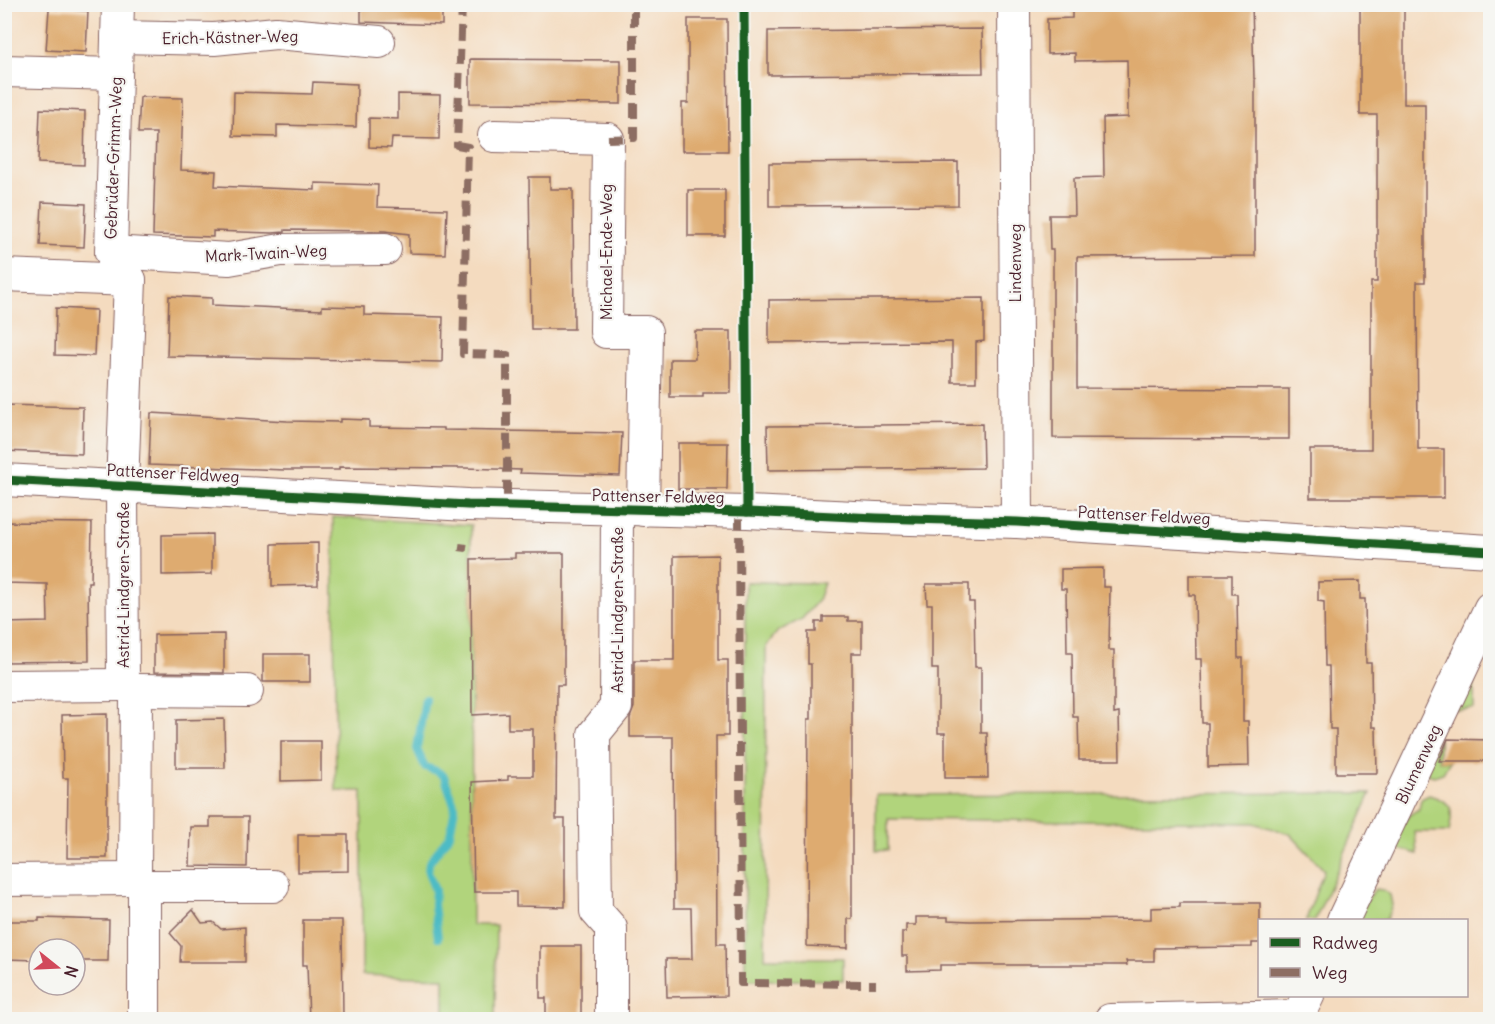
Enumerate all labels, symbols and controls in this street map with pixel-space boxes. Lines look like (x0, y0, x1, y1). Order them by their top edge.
street label: Erich-Kästner-Weg (162, 26, 298, 48)
street label: Gebrüder-Grimm-Weg (100, 76, 126, 240)
street label: Michael-Ende-Weg (596, 184, 616, 320)
street label: Lindenweg (1005, 224, 1025, 302)
street label: Mark-Twain-Weg (204, 240, 328, 266)
street label: Pattenser Feldweg (106, 460, 240, 486)
street label: Pattenser Feldweg (591, 485, 725, 507)
street label: Astrid-Lindgren-Straße (113, 502, 133, 668)
street label: Pattenser Feldweg (1077, 502, 1211, 528)
street label: Astrid-Lindgren-Straße (607, 527, 627, 693)
street label: Blumenweg (1391, 721, 1445, 807)
legend (1258, 919, 1468, 997)
text: Radweg (1312, 931, 1378, 954)
north arrow (27, 937, 87, 997)
text: Weg (1312, 961, 1347, 984)
text: N (60, 963, 82, 980)

